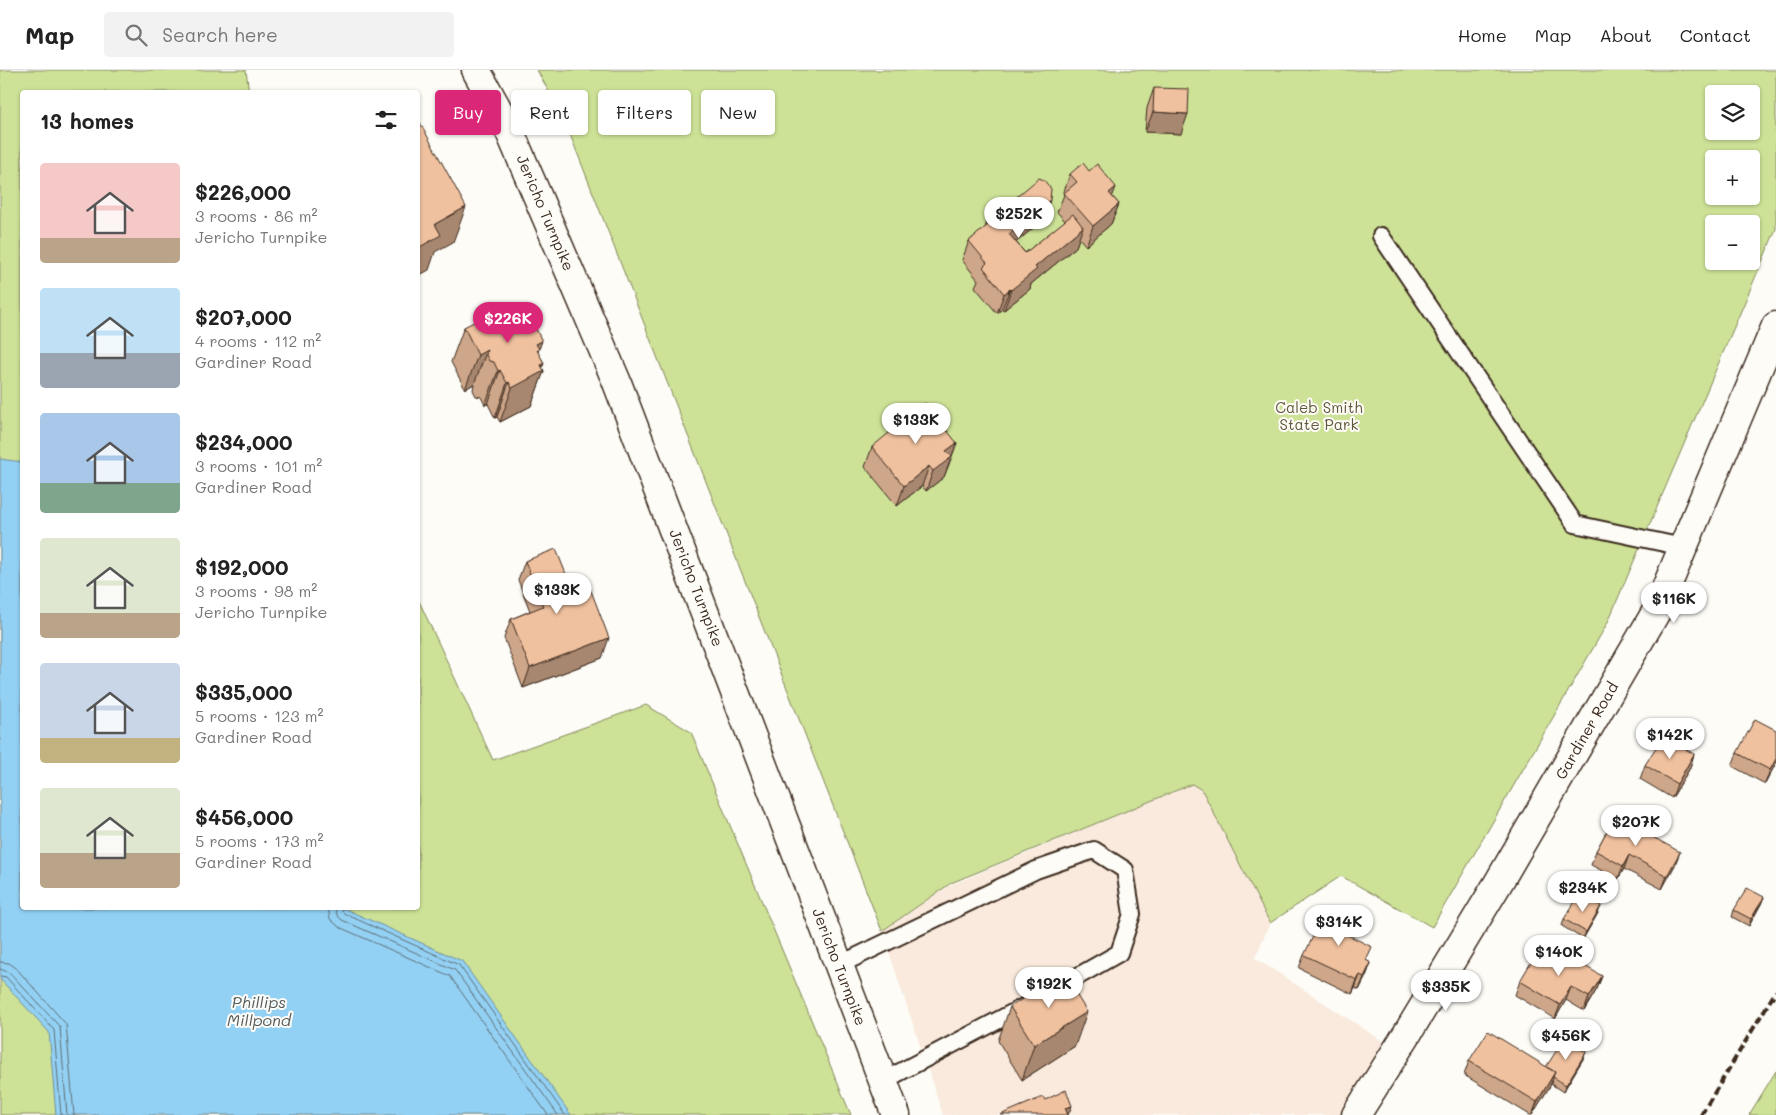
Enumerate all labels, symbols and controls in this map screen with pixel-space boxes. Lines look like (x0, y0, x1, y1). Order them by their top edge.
search box (104, 12, 454, 57)
text: Map (25, 19, 74, 50)
icon: search (122, 21, 150, 49)
text: Search here (162, 22, 278, 47)
text: Home (1458, 23, 1507, 47)
text: Map (1535, 23, 1571, 47)
text: About (1599, 23, 1652, 47)
text: Contact (1680, 23, 1751, 47)
map controls (1705, 85, 1760, 270)
button: layers (1705, 85, 1760, 140)
chip: Buy (435, 90, 501, 135)
chip: Rent (511, 90, 588, 135)
chip: Filters (598, 90, 691, 135)
chip: New (701, 90, 775, 135)
icon: filters (372, 106, 400, 134)
text: 13 homes (40, 107, 134, 134)
button: + (1705, 150, 1760, 205)
street label: Jericho Turnpike (512, 152, 579, 274)
text: $226,000 (195, 178, 291, 205)
icon: home (80, 183, 140, 243)
pin: $252K (984, 196, 1054, 239)
text: $252K (995, 202, 1043, 223)
text: 3 rooms · 86 m² (195, 205, 318, 226)
button: − (1705, 215, 1760, 270)
text: Jericho Turnpike (195, 226, 327, 247)
pin: $226K (473, 302, 543, 344)
text: $207,000 (195, 303, 292, 330)
text: $226K (484, 307, 532, 328)
icon: home (80, 308, 140, 368)
text: 4 rooms · 112 m² (195, 330, 321, 351)
text: Gardiner Road (195, 351, 312, 372)
park label: Caleb Smith State Park (1275, 397, 1363, 434)
pin: $133K (881, 402, 951, 445)
text: $133K (893, 408, 939, 429)
text: $234,000 (195, 428, 293, 455)
icon: home (80, 433, 140, 493)
text: 3 rooms · 101 m² (195, 455, 322, 476)
text: Gardiner Road (195, 476, 312, 497)
street label: Jericho Turnpike (665, 526, 729, 649)
text: $192,000 (195, 553, 289, 580)
icon: home (80, 558, 140, 618)
pin: $133K (522, 572, 592, 615)
text: $133K (534, 578, 580, 599)
text: 3 rooms · 98 m² (195, 580, 317, 601)
pin: $116K (1639, 582, 1709, 624)
text: $116K (1652, 587, 1696, 608)
text: Jericho Turnpike (195, 601, 327, 622)
text: $335,000 (195, 678, 292, 705)
street label: Gardiner Road (1550, 678, 1622, 783)
icon: home (80, 683, 140, 743)
text: 5 rooms · 123 m² (195, 705, 324, 726)
pin: $142K (1635, 718, 1705, 760)
text: $142K (1647, 723, 1693, 744)
text: Gardiner Road (195, 726, 312, 747)
text: $456,000 (195, 803, 293, 830)
pin: $207K (1601, 804, 1671, 847)
icon: home (80, 808, 140, 868)
text: $207K (1612, 810, 1660, 831)
text: 5 rooms · 173 m² (195, 830, 324, 851)
text: Gardiner Road (195, 851, 312, 872)
pin: $234K (1548, 870, 1618, 913)
text: $234K (1558, 876, 1608, 897)
pin: $314K (1304, 904, 1374, 947)
street label: Jericho Turnpike (808, 905, 872, 1028)
text: $314K (1315, 910, 1363, 931)
pin: $140K (1524, 934, 1594, 977)
text: $140K (1535, 940, 1583, 961)
pin: $192K (1014, 966, 1084, 1009)
pin: $335K (1411, 970, 1481, 1012)
text: $192K (1026, 972, 1072, 993)
text: $335K (1422, 975, 1470, 996)
water label: Phillips Millpond (227, 991, 292, 1030)
pin: $456K (1531, 1018, 1601, 1061)
text: $456K (1541, 1024, 1591, 1045)

